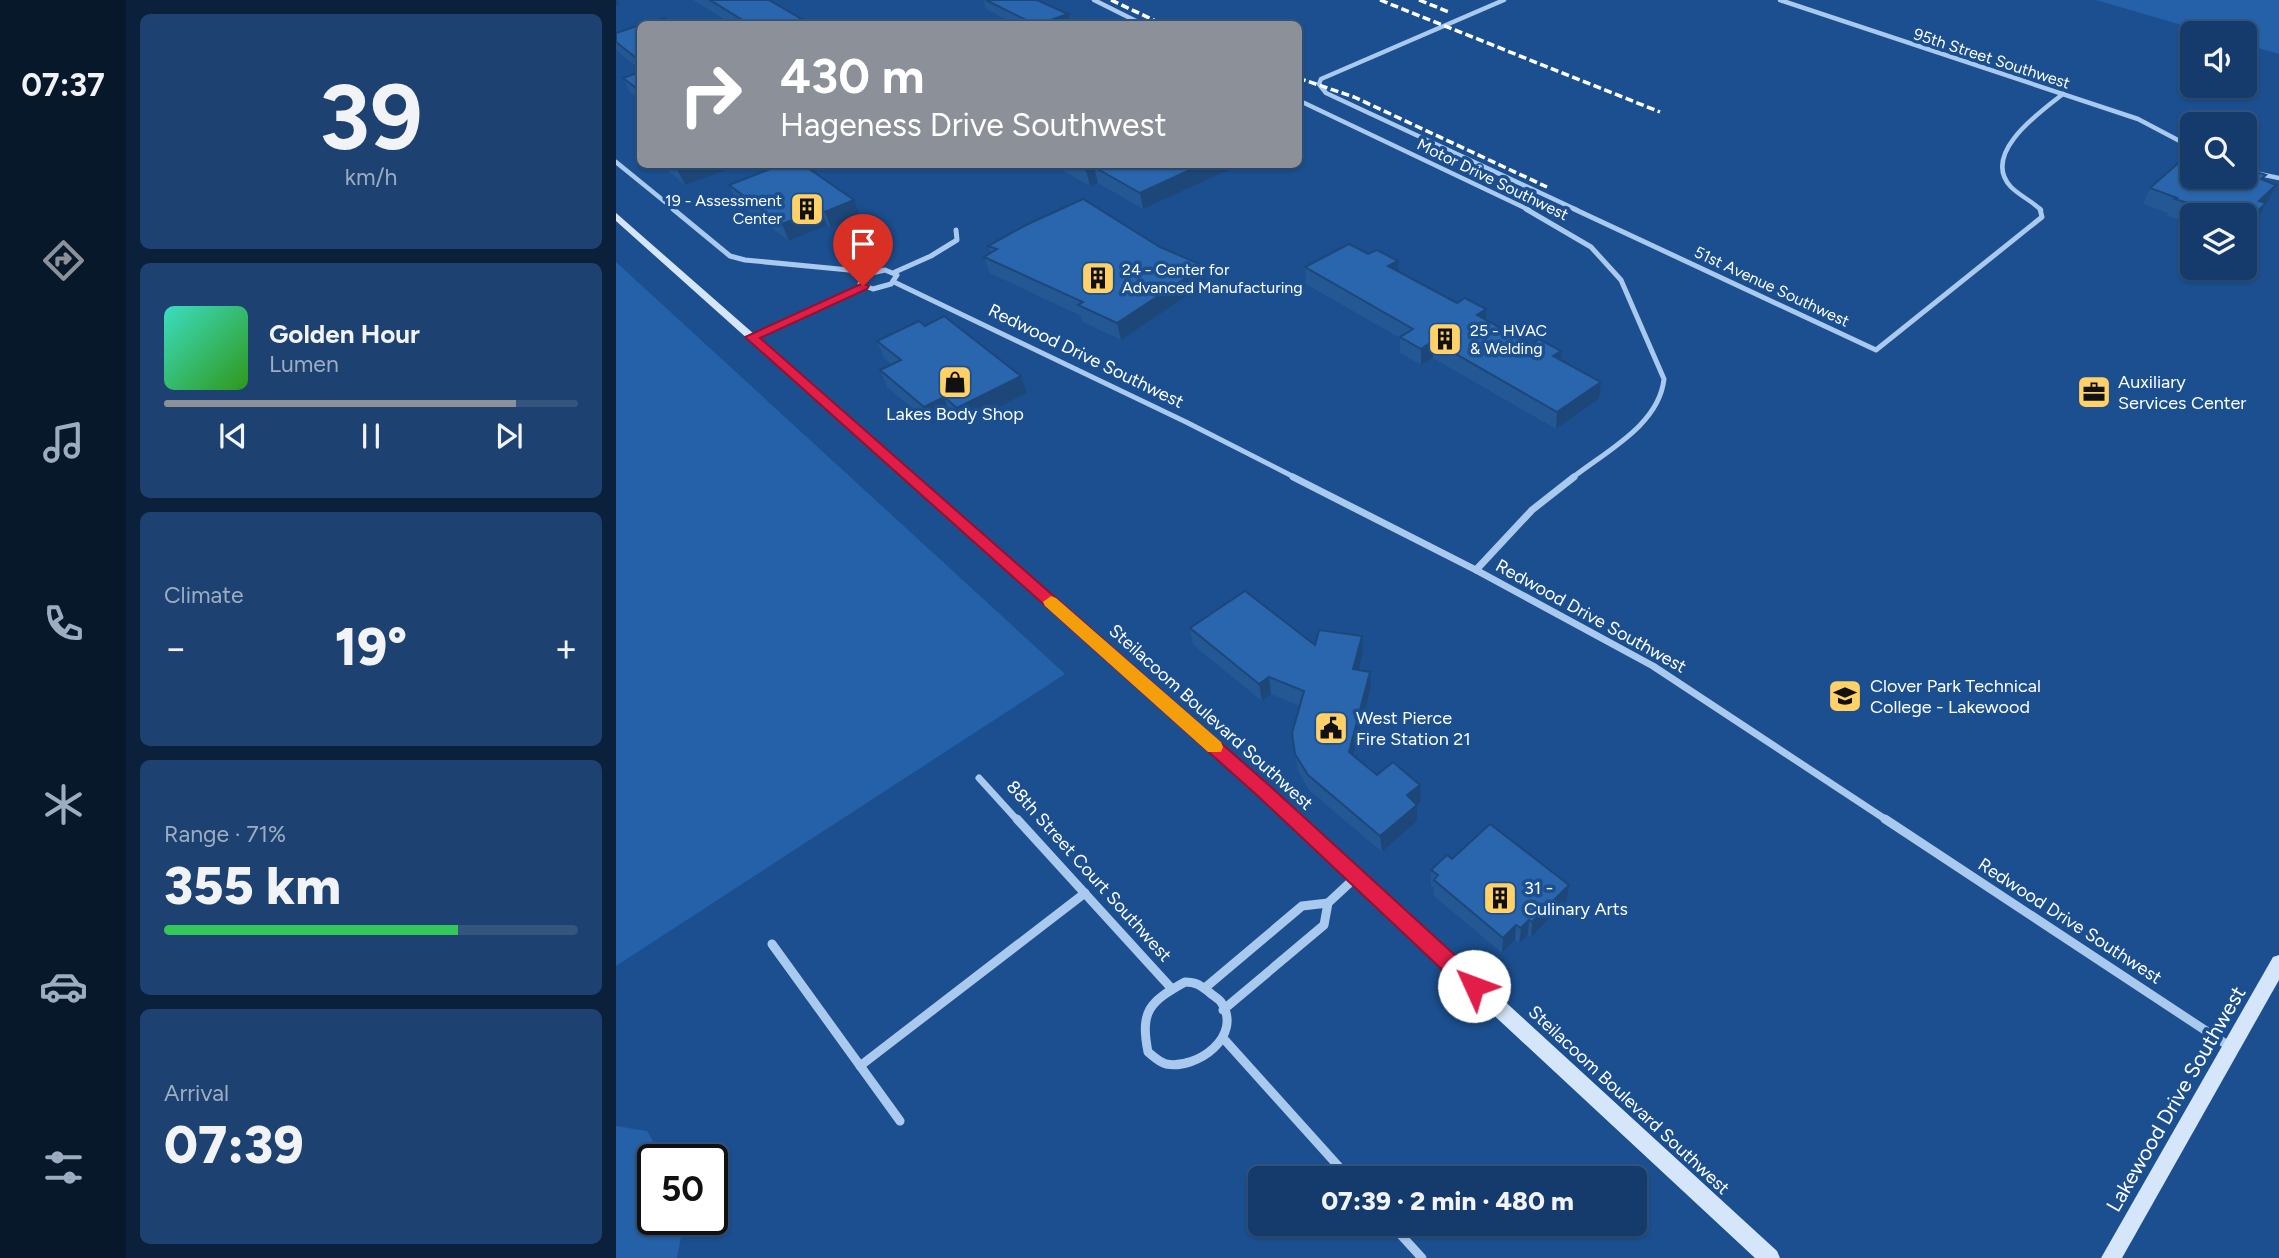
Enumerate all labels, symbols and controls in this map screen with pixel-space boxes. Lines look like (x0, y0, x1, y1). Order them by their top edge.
map controls (2180, 21, 2257, 280)
button: sound (2180, 21, 2257, 98)
street label: 95th Street Southwest (1911, 24, 2072, 93)
text: 430 m (780, 46, 924, 105)
icon: right (665, 49, 756, 140)
text: 39 (319, 63, 423, 172)
text: 07:37 (21, 66, 105, 104)
text: Hageness Drive Southwest (780, 106, 1167, 144)
button: search (2180, 112, 2257, 189)
street label: Motor Drive Southwest (1414, 135, 1572, 224)
text: km/h (345, 163, 397, 191)
building icon: 19 - Assessment Center (788, 190, 826, 228)
place label: 19 - Assessment Center (665, 191, 783, 228)
button: layers (2180, 203, 2257, 280)
pin (833, 214, 893, 286)
icon: arrive (844, 225, 882, 263)
icon: directions (39, 236, 88, 285)
street label: 51st Avenue Southwest (1691, 242, 1852, 331)
building icon: 24 - Center for Advanced Manufacturing (1079, 259, 1117, 297)
place label: 24 - Center for Advanced Manufacturing (1122, 260, 1303, 297)
street label: Redwood Drive Southwest (985, 299, 1187, 413)
text: Golden Hour (269, 318, 420, 350)
building icon: 25 - HVAC & Welding (1426, 320, 1464, 358)
place label: 25 - HVAC & Welding (1470, 321, 1547, 358)
text: Lumen (269, 350, 339, 378)
shop icon: Lakes Body Shop (936, 363, 974, 401)
place label: Auxiliary Services Center (2118, 371, 2246, 414)
office icon: Auxiliary Services Center (2075, 373, 2113, 411)
place label: Lakes Body Shop (886, 403, 1024, 425)
icon: previous (214, 417, 252, 455)
icon: pause (352, 417, 390, 455)
icon: next (490, 417, 528, 455)
icon: music (39, 418, 88, 467)
street label: Redwood Drive Southwest (1492, 554, 1690, 678)
text: Climate (164, 581, 243, 609)
icon: phone (39, 599, 88, 648)
text: 19° (335, 616, 407, 678)
street label: Steilacoom Boulevard Southwest (1104, 620, 1318, 815)
text: − (164, 625, 188, 671)
text: + (554, 625, 578, 671)
place label: Clover Park Technical College - Lakewood (1870, 675, 2041, 718)
school or university icon: Clover Park Technical College - Lakewood (1826, 677, 1864, 715)
place label: West Pierce Fire Station 21 (1356, 707, 1471, 750)
public building icon: West Pierce Fire Station 21 (1312, 709, 1350, 747)
street label: 88th Street Court Southwest (1002, 776, 1176, 966)
icon: climate (39, 780, 88, 829)
text: Range · 71% (164, 820, 286, 848)
street label: Redwood Drive Southwest (1974, 853, 2166, 989)
text: 355 km (164, 855, 341, 917)
place label: 31 - Culinary Arts (1524, 877, 1628, 920)
building icon: 31 - Culinary Arts (1481, 879, 1519, 917)
position arrow (1437, 949, 1511, 1023)
icon: car (39, 962, 88, 1011)
street label: Lakewood Drive Southwest (2101, 981, 2250, 1216)
street label: Steilacoom Boulevard Southwest (1524, 1001, 1734, 1199)
text: Arrival (164, 1079, 229, 1107)
text: 07:39 (164, 1114, 304, 1176)
icon: filters (39, 1143, 88, 1192)
speed limit sign: 50 (637, 1144, 728, 1235)
text: 07:39 · 2 min · 480 m (1321, 1185, 1574, 1217)

